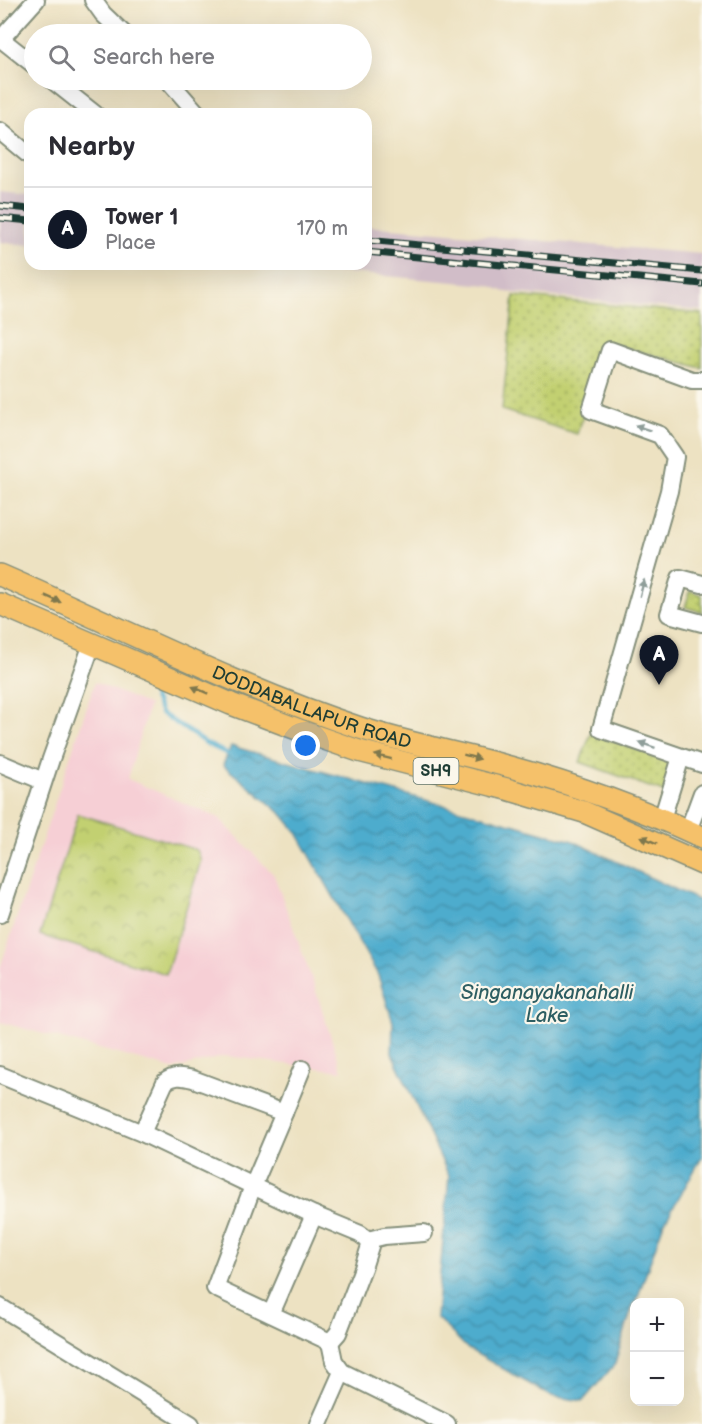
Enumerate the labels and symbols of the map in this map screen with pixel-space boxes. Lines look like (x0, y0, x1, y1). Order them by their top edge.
one-way arrow (634, 423, 652, 433)
one-way arrow (638, 579, 647, 597)
one-way arrow (45, 595, 62, 604)
pin: A (640, 636, 678, 685)
street label: DODDABALLAPUR ROAD (209, 661, 414, 753)
one-way arrow (191, 685, 209, 695)
your location (291, 731, 320, 760)
one-way arrow (638, 739, 656, 749)
one-way arrow (374, 752, 392, 762)
one-way arrow (463, 753, 481, 762)
road number: SH9 (414, 758, 458, 784)
one-way arrow (640, 836, 657, 845)
water label: Singanayakanahalli Lake (461, 981, 635, 1028)

